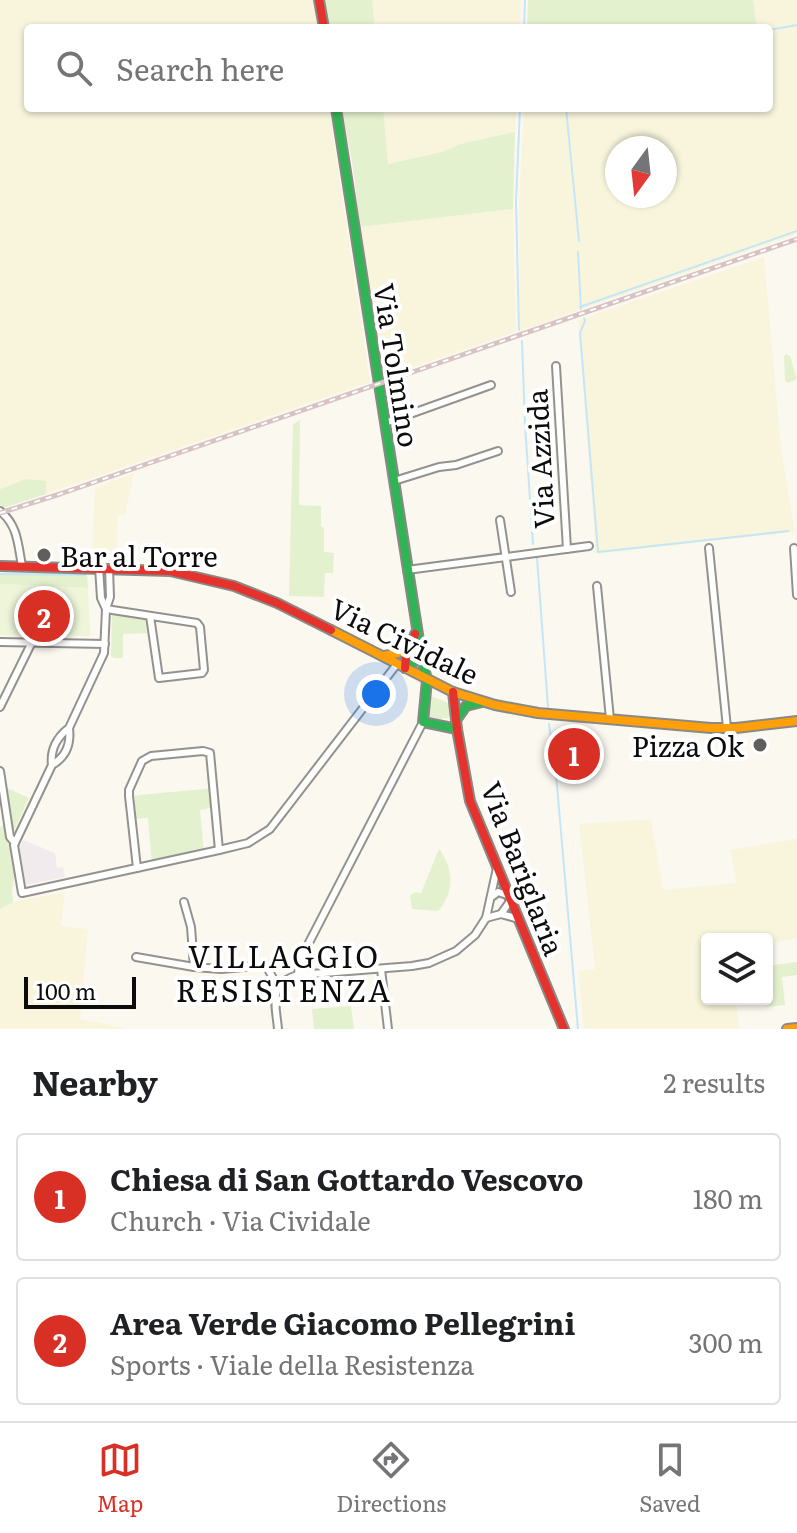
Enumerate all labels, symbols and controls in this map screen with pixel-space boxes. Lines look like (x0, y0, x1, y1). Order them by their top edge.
search box (24, 24, 773, 112)
icon: search (52, 46, 96, 90)
text: Search here (116, 46, 284, 90)
north arrow (605, 136, 677, 208)
street label: Via Tolmino (364, 280, 432, 450)
street label: Via Azzida (514, 388, 564, 530)
place label: Bar al Torre (60, 534, 218, 576)
marker: Bar al Torre (35, 546, 53, 564)
pin: 2 (18, 586, 70, 646)
street label: Via Cividale (324, 586, 486, 694)
your location (356, 674, 396, 714)
pin: 1 (548, 724, 600, 784)
place label: Pizza Ok (632, 724, 745, 766)
marker: Pizza Ok (751, 736, 769, 754)
street label: Via Bariglaria (472, 775, 576, 961)
district label: VILLAGGIO RESISTENZA (176, 933, 392, 1011)
map controls (701, 933, 773, 1005)
button: layers (701, 933, 773, 1005)
scale bar (24, 973, 136, 1009)
text: 100 m (36, 974, 96, 1007)
text: Nearby (32, 1056, 158, 1106)
text: 2 results (663, 1062, 765, 1101)
text: Chiesa di San Gottardo Vescovo (110, 1156, 584, 1200)
text: 1 (55, 1178, 65, 1217)
text: 180 m (693, 1178, 763, 1217)
text: Church · Via Cividale (110, 1200, 371, 1239)
text: Area Verde Giacomo Pellegrini (110, 1300, 575, 1344)
text: 2 (53, 1322, 67, 1361)
text: 300 m (688, 1322, 763, 1361)
text: Sports · Viale della Resistenza (110, 1344, 474, 1383)
tab: Map (96, 1438, 143, 1519)
tab: Directions (336, 1438, 446, 1519)
tab: Saved (639, 1438, 701, 1519)

